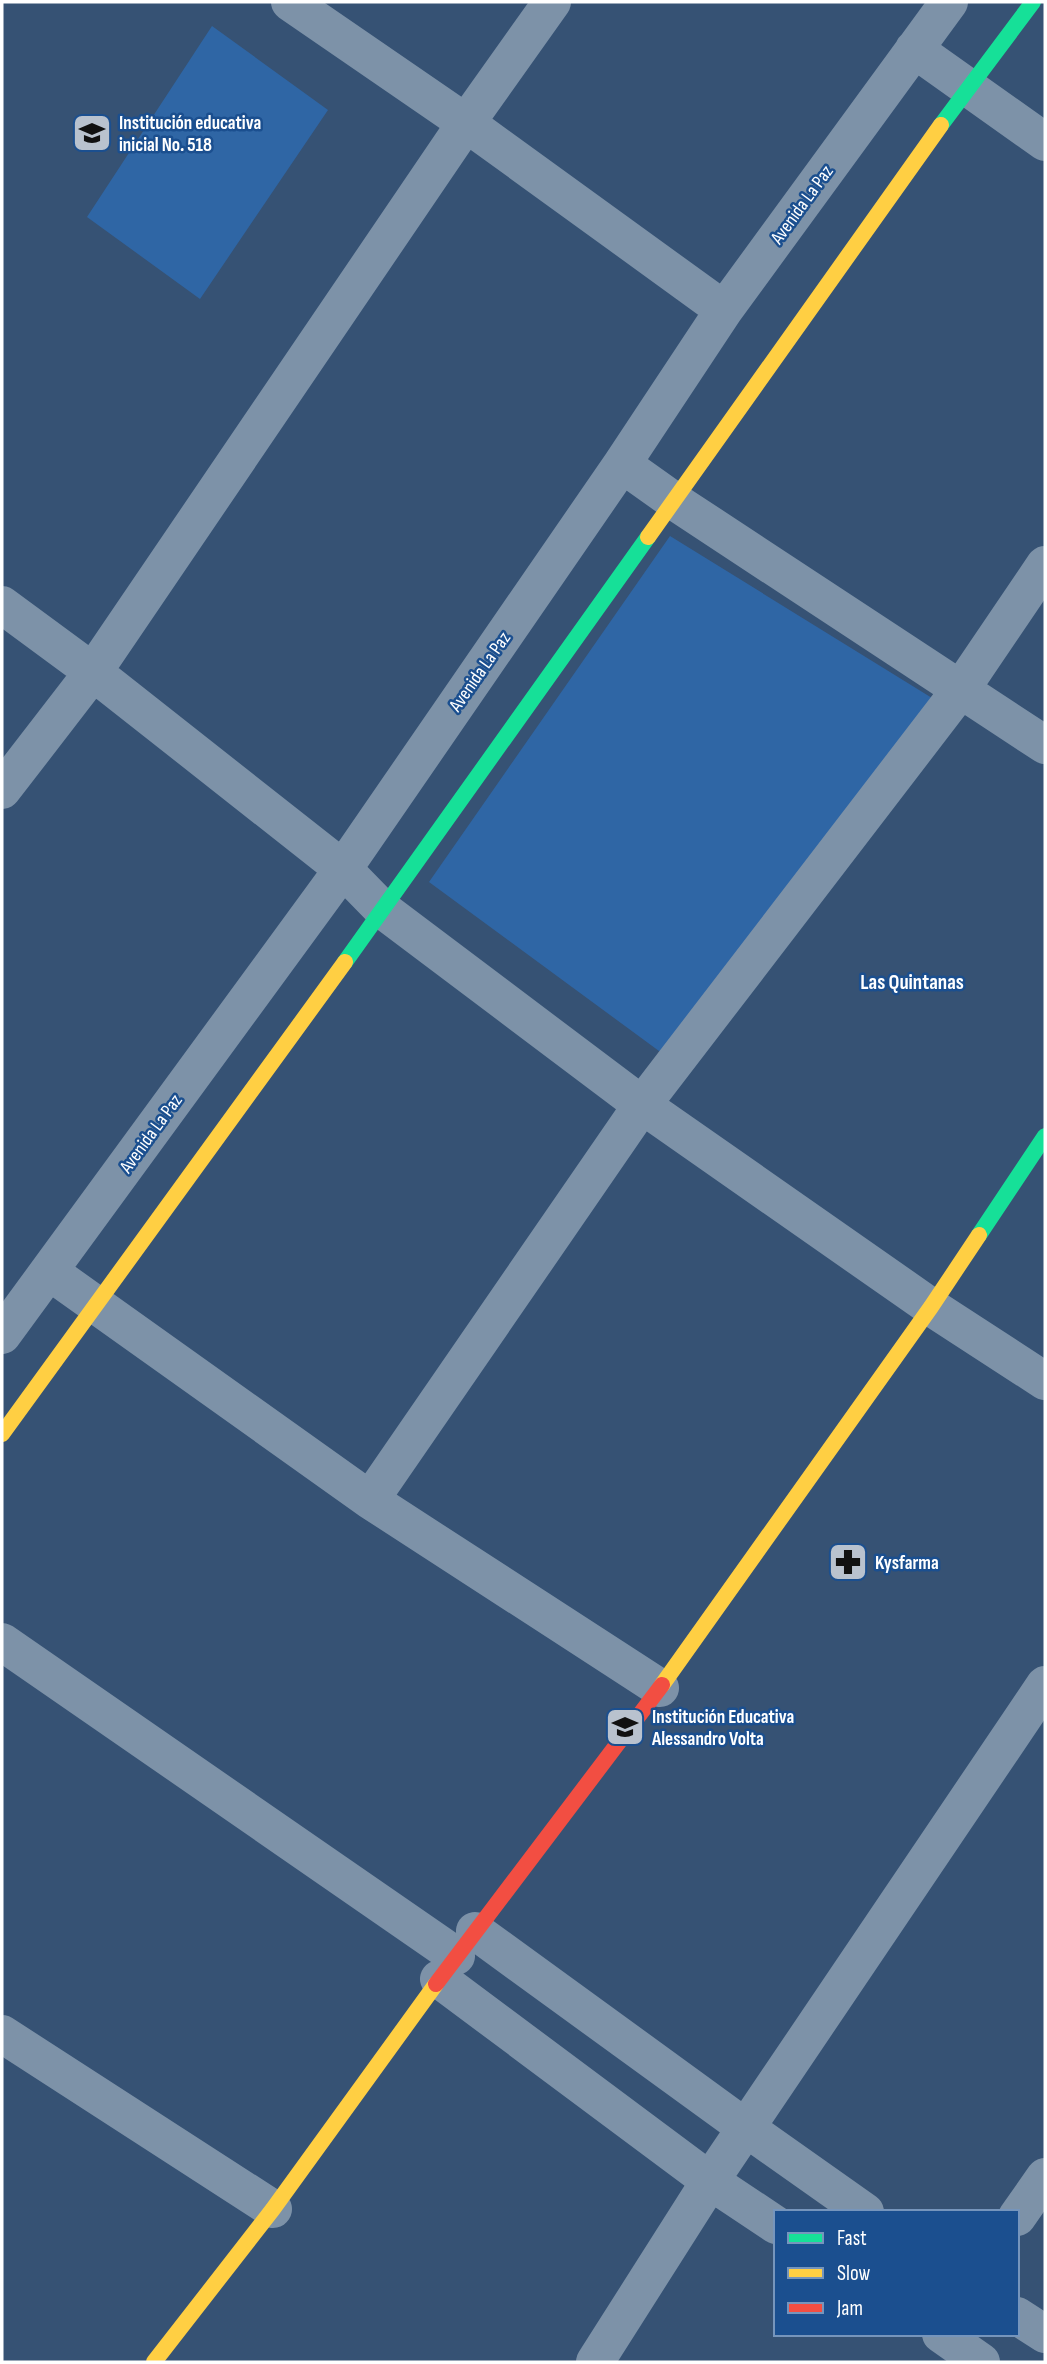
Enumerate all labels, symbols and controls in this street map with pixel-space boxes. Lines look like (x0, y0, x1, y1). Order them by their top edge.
school or university icon: Institución educativa inicial No. 518 (71, 112, 113, 154)
place label: Institución educativa inicial No. 518 (119, 112, 261, 157)
street label: Avenida La Paz (765, 161, 839, 250)
street label: Avenida La Paz (444, 627, 516, 717)
district label: Las Quintanas (860, 970, 964, 995)
street label: Avenida La Paz (114, 1090, 188, 1179)
pharmacy icon: Kysfarma (827, 1541, 869, 1583)
place label: Kysfarma (875, 1552, 939, 1575)
school or university icon: Institución Educativa Alessandro Volta (604, 1706, 646, 1748)
place label: Institución Educativa Alessandro Volta (651, 1706, 794, 1751)
legend (774, 2210, 1019, 2336)
text: Fast (837, 2226, 867, 2251)
text: Slow (837, 2261, 871, 2286)
text: Jam (836, 2296, 863, 2321)

